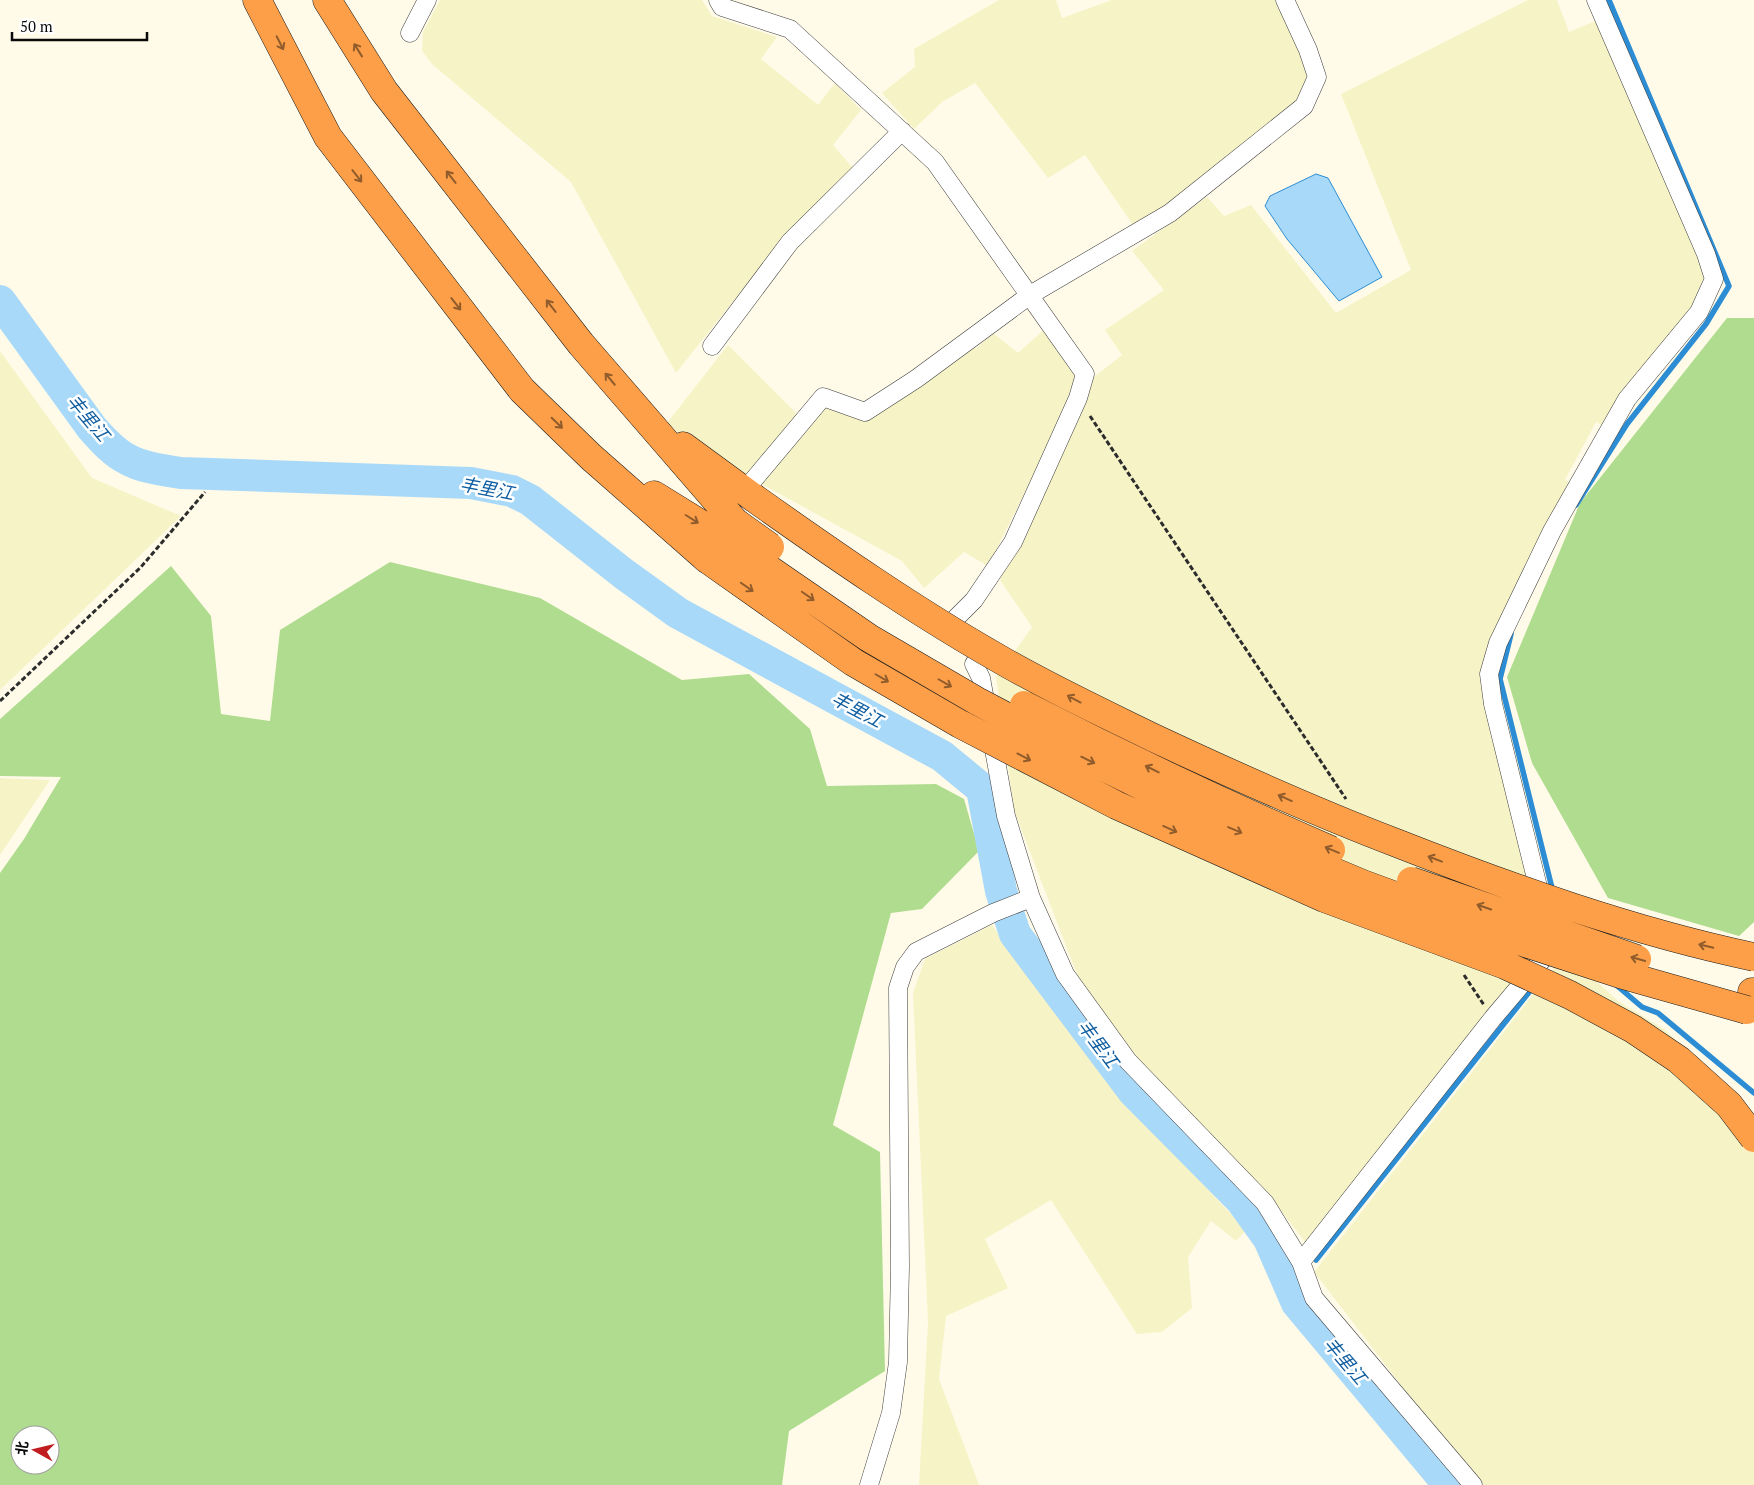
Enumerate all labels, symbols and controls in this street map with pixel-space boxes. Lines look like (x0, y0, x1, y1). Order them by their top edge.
scale bar (12, 10, 148, 42)
text: 50 m (20, 16, 53, 36)
one-way arrow (275, 36, 285, 51)
one-way arrow (353, 43, 363, 57)
one-way arrow (352, 169, 363, 182)
one-way arrow (446, 171, 457, 184)
one-way arrow (451, 298, 462, 311)
one-way arrow (546, 299, 556, 313)
one-way arrow (605, 373, 616, 386)
water label: 丰里江 (62, 389, 117, 447)
one-way arrow (550, 417, 563, 429)
water label: 丰里江 (458, 471, 518, 505)
one-way arrow (685, 514, 699, 524)
one-way arrow (740, 582, 754, 592)
one-way arrow (801, 591, 815, 601)
one-way arrow (874, 674, 889, 684)
one-way arrow (938, 678, 952, 688)
water label: 丰里江 (828, 686, 889, 733)
one-way arrow (1067, 694, 1082, 704)
one-way arrow (1016, 753, 1031, 762)
one-way arrow (1080, 756, 1095, 765)
one-way arrow (1145, 763, 1160, 773)
one-way arrow (1278, 792, 1293, 802)
one-way arrow (1162, 825, 1177, 834)
one-way arrow (1227, 826, 1242, 835)
one-way arrow (1324, 845, 1339, 854)
one-way arrow (1428, 853, 1443, 862)
one-way arrow (1476, 902, 1492, 911)
one-way arrow (1699, 941, 1715, 951)
one-way arrow (1630, 954, 1646, 963)
water label: 丰里江 (1073, 1015, 1126, 1074)
water label: 丰里江 (1319, 1332, 1374, 1390)
north arrow (10, 1425, 60, 1475)
text: 北 (11, 1440, 32, 1456)

